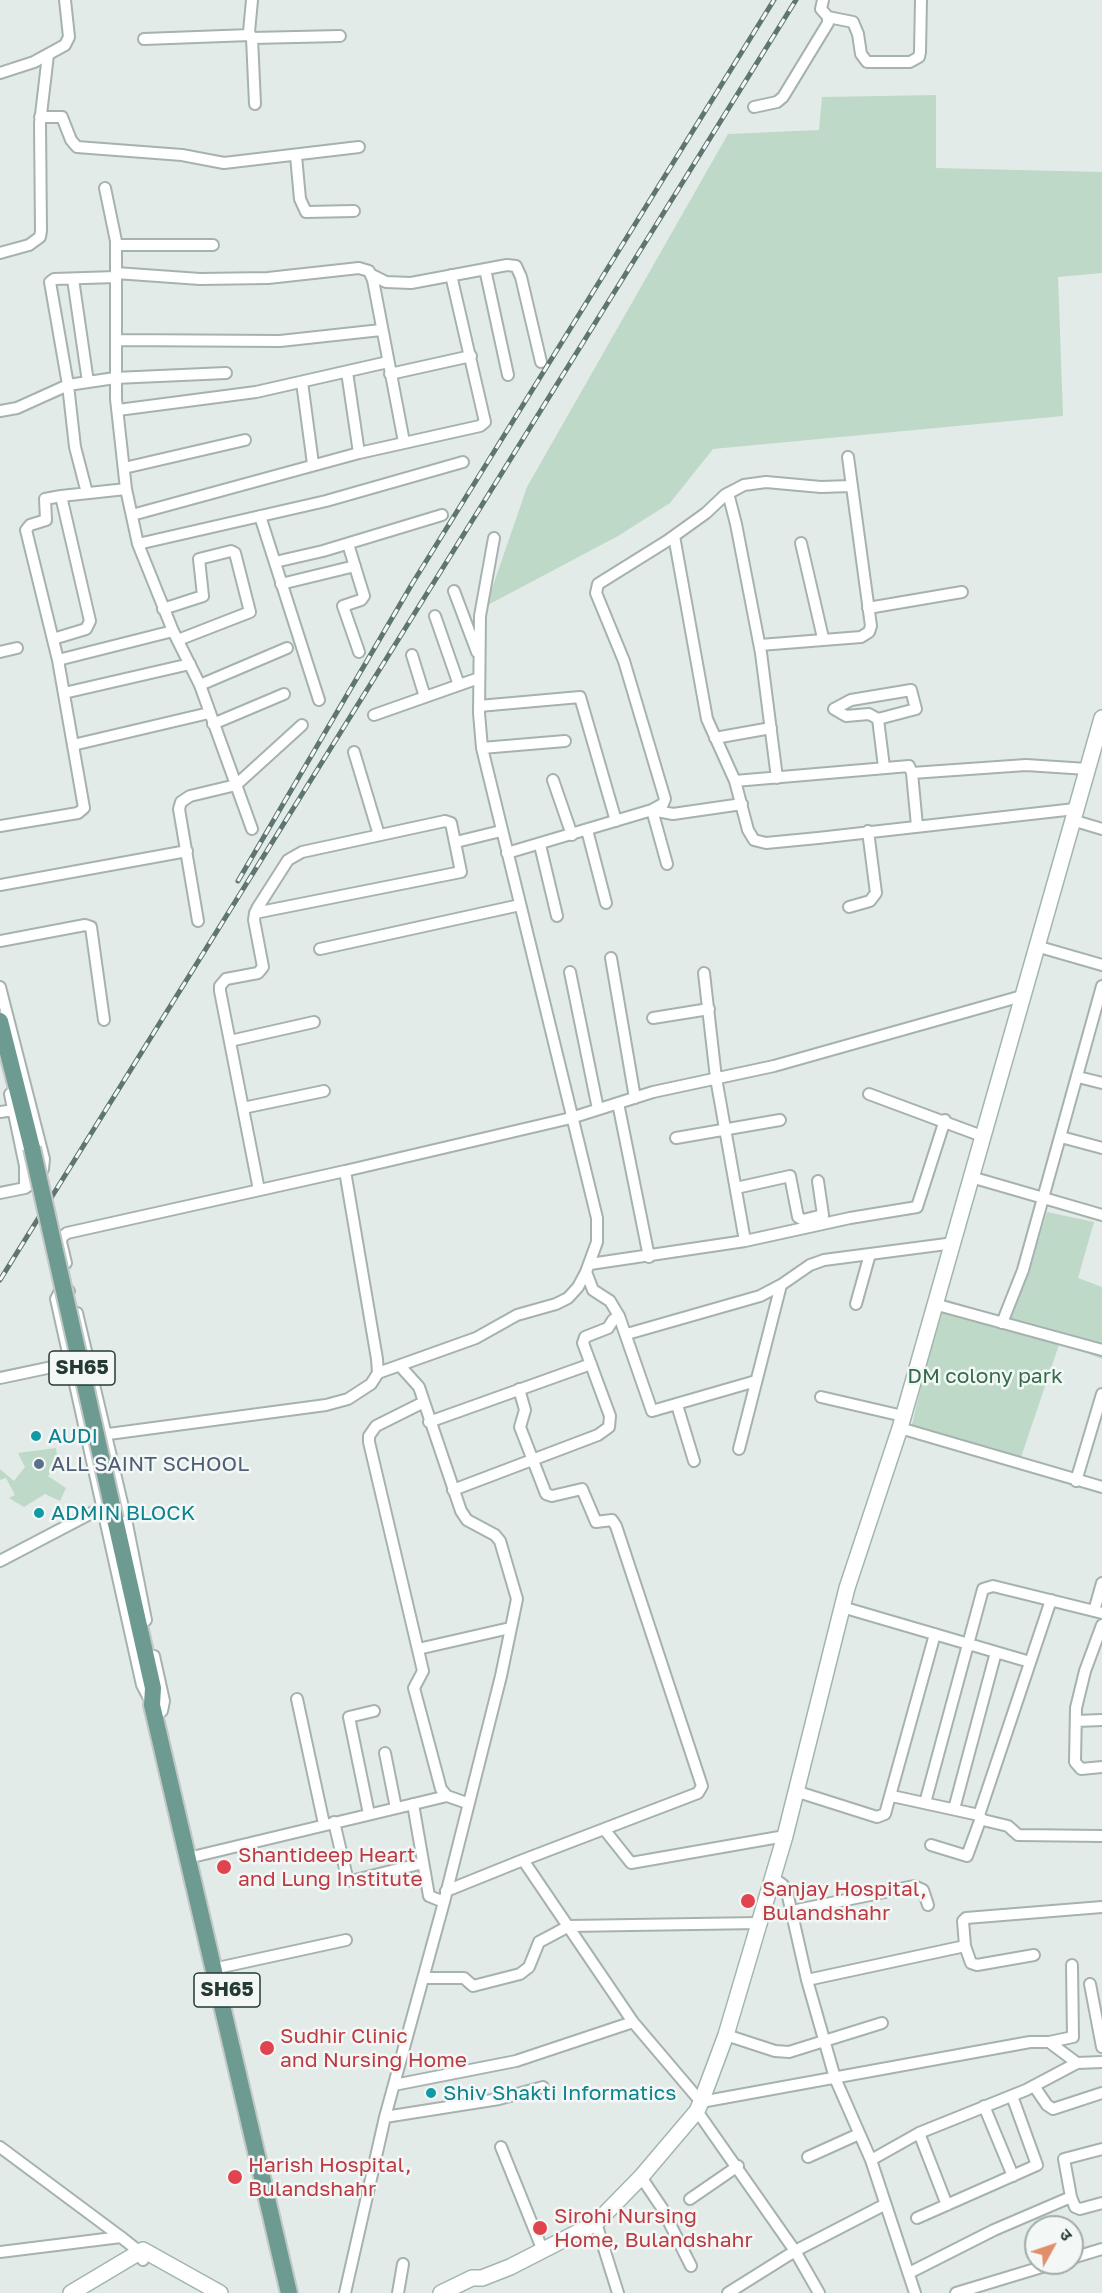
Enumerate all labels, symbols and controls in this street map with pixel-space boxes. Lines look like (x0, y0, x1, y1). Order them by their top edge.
road number: SH65 (49, 1351, 115, 1385)
park label: DM colony park (907, 1363, 1063, 1389)
place label: AUDI (48, 1423, 98, 1449)
marker: AUDI (29, 1429, 43, 1443)
place label: ALL SAINT SCHOOL (51, 1451, 249, 1477)
marker: ALL SAINT SCHOOL (32, 1457, 46, 1471)
place label: ADMIN BLOCK (51, 1500, 195, 1526)
marker: ADMIN BLOCK (32, 1506, 46, 1520)
place label: Shantideep Heart and Lung Institute (238, 1842, 423, 1892)
marker: Shantideep Heart and Lung Institute (215, 1858, 233, 1876)
place label: Sanjay Hospital, Bulandshahr (762, 1876, 927, 1926)
marker: Sanjay Hospital, Bulandshahr (739, 1892, 757, 1910)
road number: SH65 (194, 1973, 260, 2007)
place label: Sudhir Clinic and Nursing Home (280, 2023, 467, 2073)
marker: Sudhir Clinic and Nursing Home (258, 2039, 276, 2057)
place label: Shiv Shakti Informatics (443, 2080, 676, 2106)
marker: Shiv Shakti Informatics (424, 2086, 438, 2100)
place label: Harish Hospital, Bulandshahr (248, 2152, 412, 2202)
marker: Harish Hospital, Bulandshahr (226, 2168, 244, 2186)
place label: Sirohi Nursing Home, Bulandshahr (554, 2203, 753, 2253)
north arrow (1024, 2215, 1084, 2275)
marker: Sirohi Nursing Home, Bulandshahr (531, 2219, 549, 2237)
text: उ (1056, 2225, 1077, 2245)

